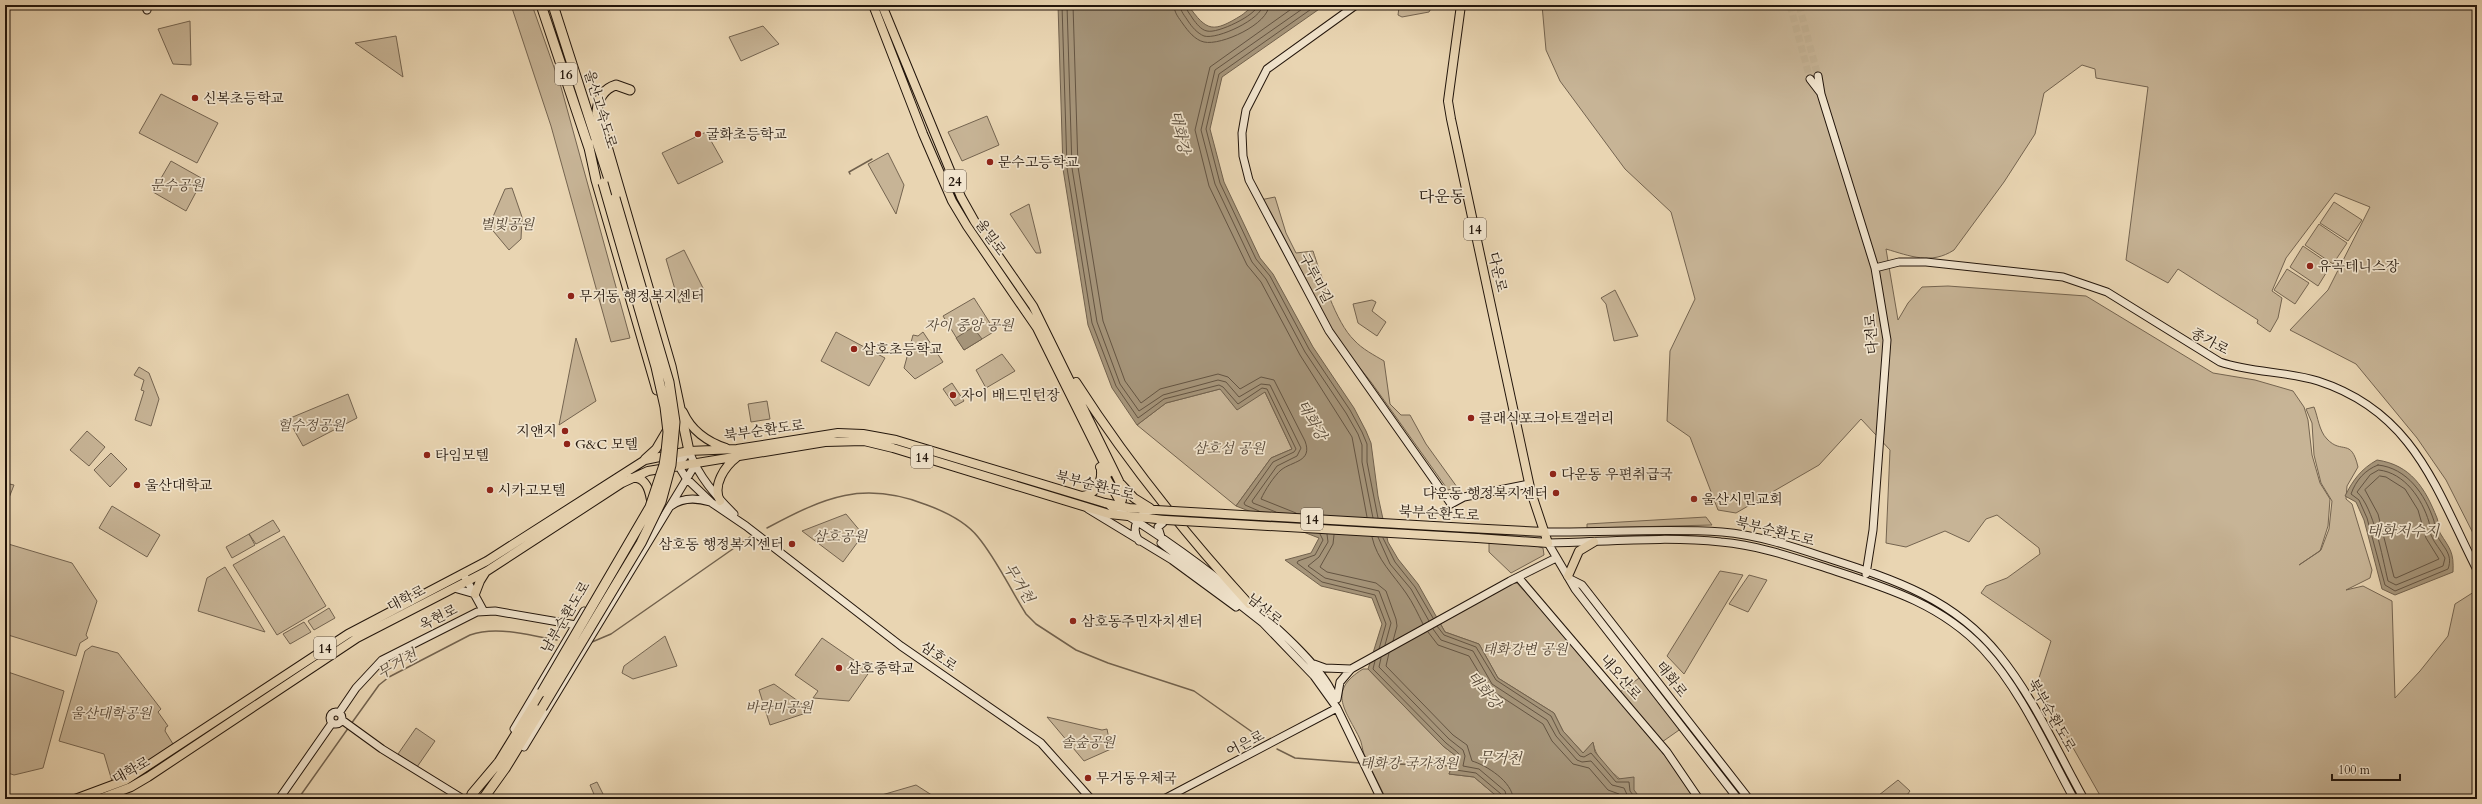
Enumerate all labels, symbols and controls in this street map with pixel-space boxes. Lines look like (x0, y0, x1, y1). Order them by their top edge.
road number: 16 (555, 63, 577, 85)
street label: 울산고속도로 (580, 68, 622, 151)
place label: 신복초등학교 (203, 89, 285, 108)
marker: 신복초등학교 (190, 93, 200, 103)
water label: 태화강 (1166, 109, 1195, 158)
place label: 굴화초등학교 (706, 125, 788, 144)
marker: 굴화초등학교 (693, 129, 703, 139)
place label: 문수고등학교 (998, 153, 1080, 172)
marker: 문수고등학교 (985, 157, 995, 167)
road number: 24 (944, 170, 966, 192)
park label: 문수공원 (150, 176, 206, 195)
district label: 다운동 (1419, 186, 1466, 208)
park label: 별빛공원 (480, 215, 536, 234)
street label: 울밀로 (971, 215, 1010, 260)
road number: 14 (1464, 218, 1486, 240)
street label: 구루미길 (1294, 250, 1337, 307)
street label: 다운로 (1484, 250, 1511, 294)
place label: 유곡테니스장 (2318, 257, 2400, 276)
marker: 유곡테니스장 (2305, 261, 2315, 271)
place label: 무거동 행정복지센터 (579, 287, 704, 306)
marker: 무거동 행정복지센터 (566, 291, 576, 301)
street label: 다전로 (1861, 313, 1882, 355)
park label: 자이 중앙 공원 (924, 316, 1015, 335)
street label: 종가로 (2187, 324, 2233, 360)
place label: 삼호초등학교 (862, 340, 944, 359)
marker: 삼호초등학교 (849, 344, 859, 354)
place label: 자이 배드민턴장 (961, 386, 1060, 405)
marker: 자이 배드민턴장 (948, 390, 958, 400)
water label: 태화강 (1293, 396, 1332, 446)
place label: 클래식포크아트갤러리 (1479, 409, 1614, 428)
marker: 클래식포크아트갤러리 (1466, 413, 1476, 423)
street label: 북부순환도로 (723, 415, 806, 446)
park label: 헐수정공원 (277, 416, 346, 435)
place label: 지앤지 (516, 422, 557, 441)
marker: 지앤지 (560, 426, 570, 436)
place label: G&C 모텔 (575, 435, 638, 454)
marker: G&C 모텔 (562, 439, 572, 449)
park label: 삼호섬 공원 (1193, 439, 1266, 458)
place label: 타임모텔 (435, 446, 489, 465)
road number: 14 (911, 446, 933, 468)
marker: 타임모텔 (422, 450, 432, 460)
place label: 다운동 우편취급국 (1561, 465, 1673, 484)
street label: 북부순환도로 (1053, 466, 1137, 505)
marker: 다운동 우편취급국 (1548, 469, 1558, 479)
place label: 울산대학교 (145, 476, 213, 495)
marker: 울산대학교 (132, 480, 142, 490)
place label: 시카고모텔 (498, 481, 566, 500)
place label: 다운동 행정복지센터 (1423, 484, 1548, 503)
marker: 시카고모텔 (485, 485, 495, 495)
marker: 다운동 행정복지센터 (1551, 488, 1561, 498)
place label: 울산시민교회 (1702, 490, 1783, 509)
marker: 울산시민교회 (1689, 494, 1699, 504)
street label: 북부순환도로 (1398, 502, 1480, 525)
road number: 14 (1301, 508, 1323, 530)
street label: 북부순환도로 (1733, 512, 1817, 551)
water label: 태화저수지 (2367, 521, 2441, 541)
park label: 삼호공원 (813, 527, 869, 546)
place label: 삼호동 행정복지센터 (659, 535, 784, 554)
marker: 삼호동 행정복지센터 (787, 539, 797, 549)
water label: 무거천 (999, 559, 1040, 608)
street label: 남부순환도로 (536, 577, 595, 657)
street label: 대학로 (384, 581, 429, 616)
street label: 남산로 (1243, 589, 1287, 630)
street label: 옥현로 (416, 600, 461, 635)
place label: 삼호동주민자치센터 (1081, 612, 1203, 631)
marker: 삼호동주민자치센터 (1068, 616, 1078, 626)
road number: 14 (314, 637, 336, 659)
street label: 삼호로 (917, 637, 961, 676)
park label: 태화강변 공원 (1482, 640, 1569, 659)
water label: 무거천 (373, 644, 422, 684)
street label: 내오산로 (1596, 651, 1646, 704)
street label: 태화로 (1652, 657, 1692, 702)
place label: 삼호중학교 (847, 659, 915, 678)
marker: 삼호중학교 (834, 663, 844, 673)
water label: 태화강 (1463, 667, 1507, 715)
street label: 북부순환도로 (2023, 675, 2080, 756)
park label: 바라미공원 (745, 698, 814, 717)
park label: 울산대학공원 (70, 704, 153, 723)
street label: 어은로 (1223, 726, 1268, 761)
park label: 솔숲공원 (1061, 733, 1117, 752)
water label: 무거천 (1478, 747, 1524, 769)
street label: 대학로 (109, 752, 154, 789)
park label: 태화강 국가정원 (1360, 754, 1460, 773)
scale bar (2332, 756, 2400, 782)
text: 100 m (2338, 762, 2371, 778)
place label: 무거동우체국 (1096, 769, 1177, 788)
marker: 무거동우체국 (1083, 773, 1093, 783)

